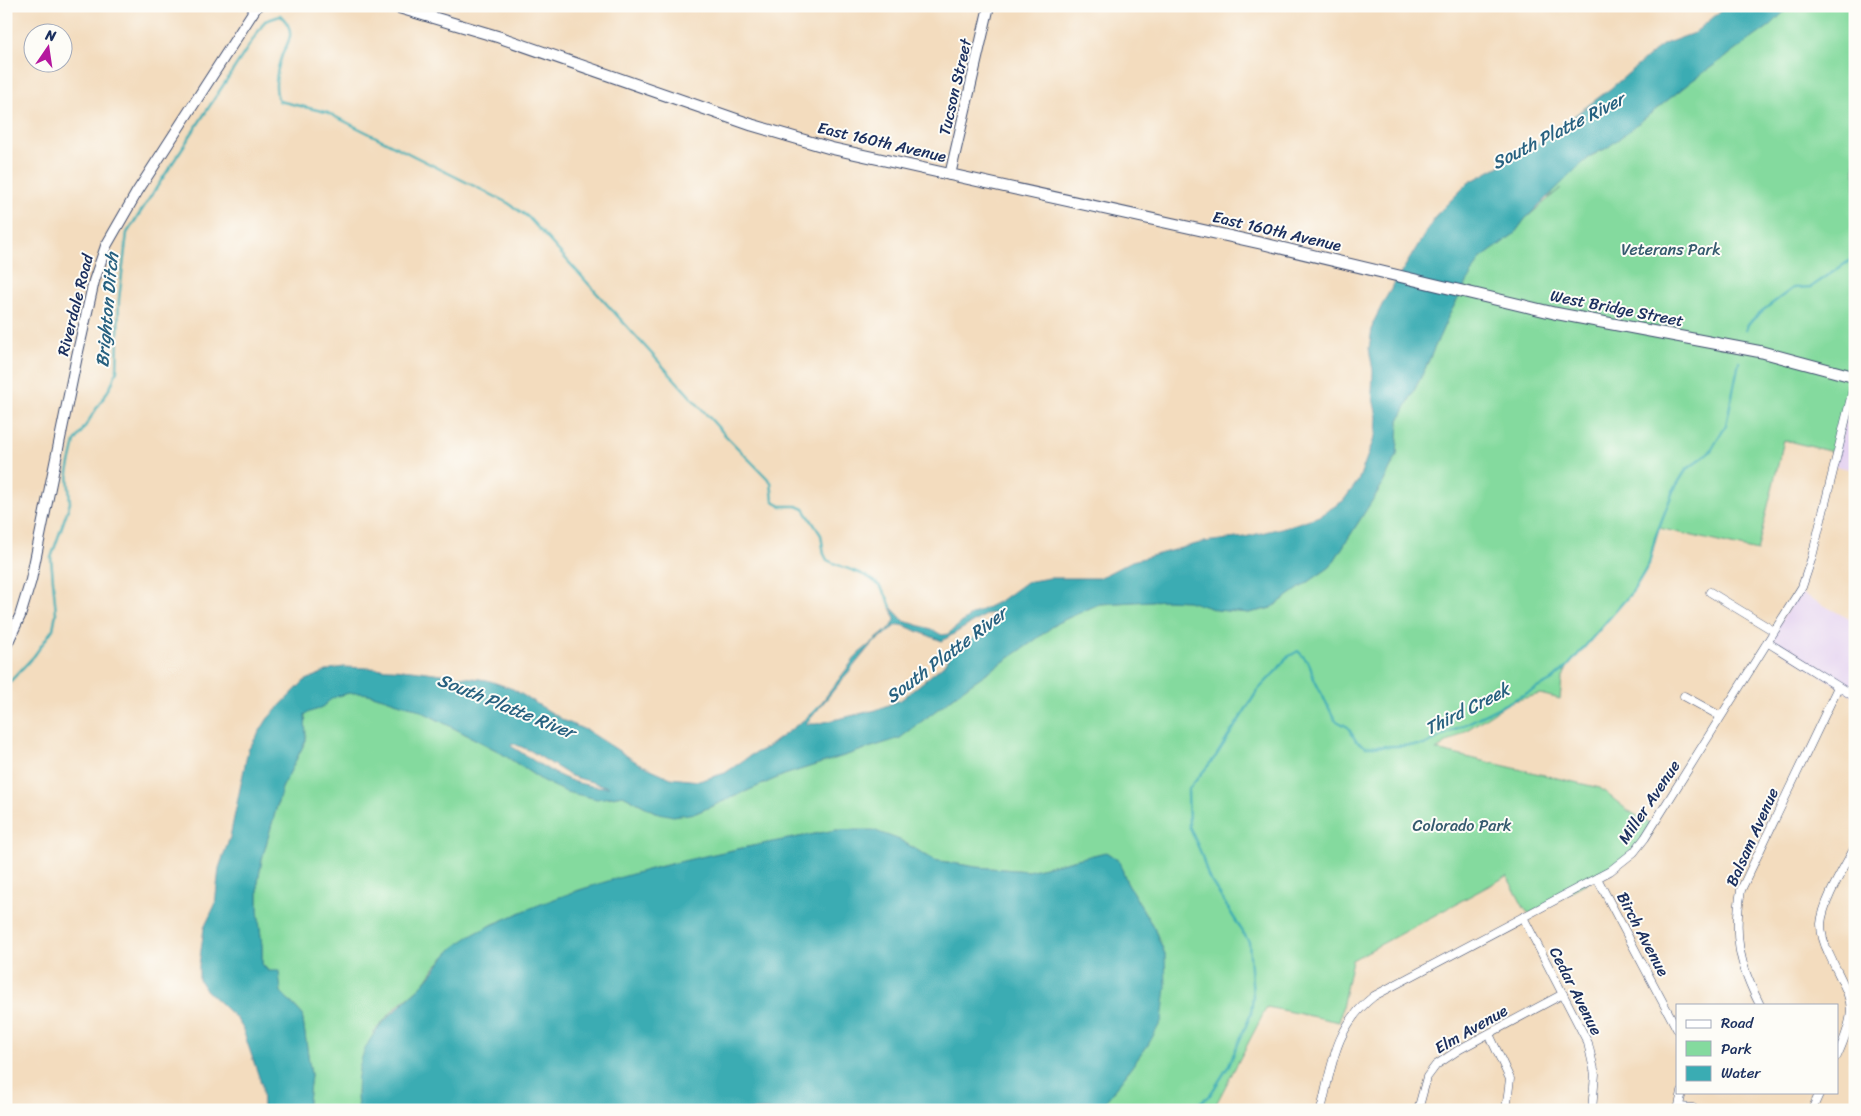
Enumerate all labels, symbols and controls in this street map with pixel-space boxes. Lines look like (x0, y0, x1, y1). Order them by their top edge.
north arrow (22, 22, 72, 72)
text: N (42, 22, 59, 49)
street label: Tucson Street (930, 35, 980, 138)
water label: South Platte River (1486, 82, 1633, 178)
street label: East 160th Avenue (815, 113, 950, 171)
street label: East 160th Avenue (1210, 202, 1345, 260)
park label: Veterans Park (1621, 235, 1721, 264)
street label: Riverdale Road (48, 249, 102, 359)
water label: Brighton Ditch (86, 250, 128, 369)
street label: West Bridge Street (1548, 281, 1686, 335)
water label: South Platte River (878, 596, 1017, 712)
water label: South Platte River (432, 664, 583, 749)
water label: Third Creek (1419, 673, 1517, 744)
street label: Miller Avenue (1610, 754, 1688, 850)
street label: Balsam Avenue (1717, 783, 1787, 891)
park label: Colorado Park (1413, 811, 1512, 840)
street label: Birch Avenue (1608, 886, 1678, 982)
street label: Cedar Avenue (1541, 941, 1611, 1041)
street label: Elm Avenue (1429, 996, 1514, 1062)
legend (1676, 1004, 1838, 1094)
text: Road (1721, 1010, 1754, 1036)
text: Park (1721, 1036, 1752, 1062)
text: Water (1721, 1060, 1761, 1086)

